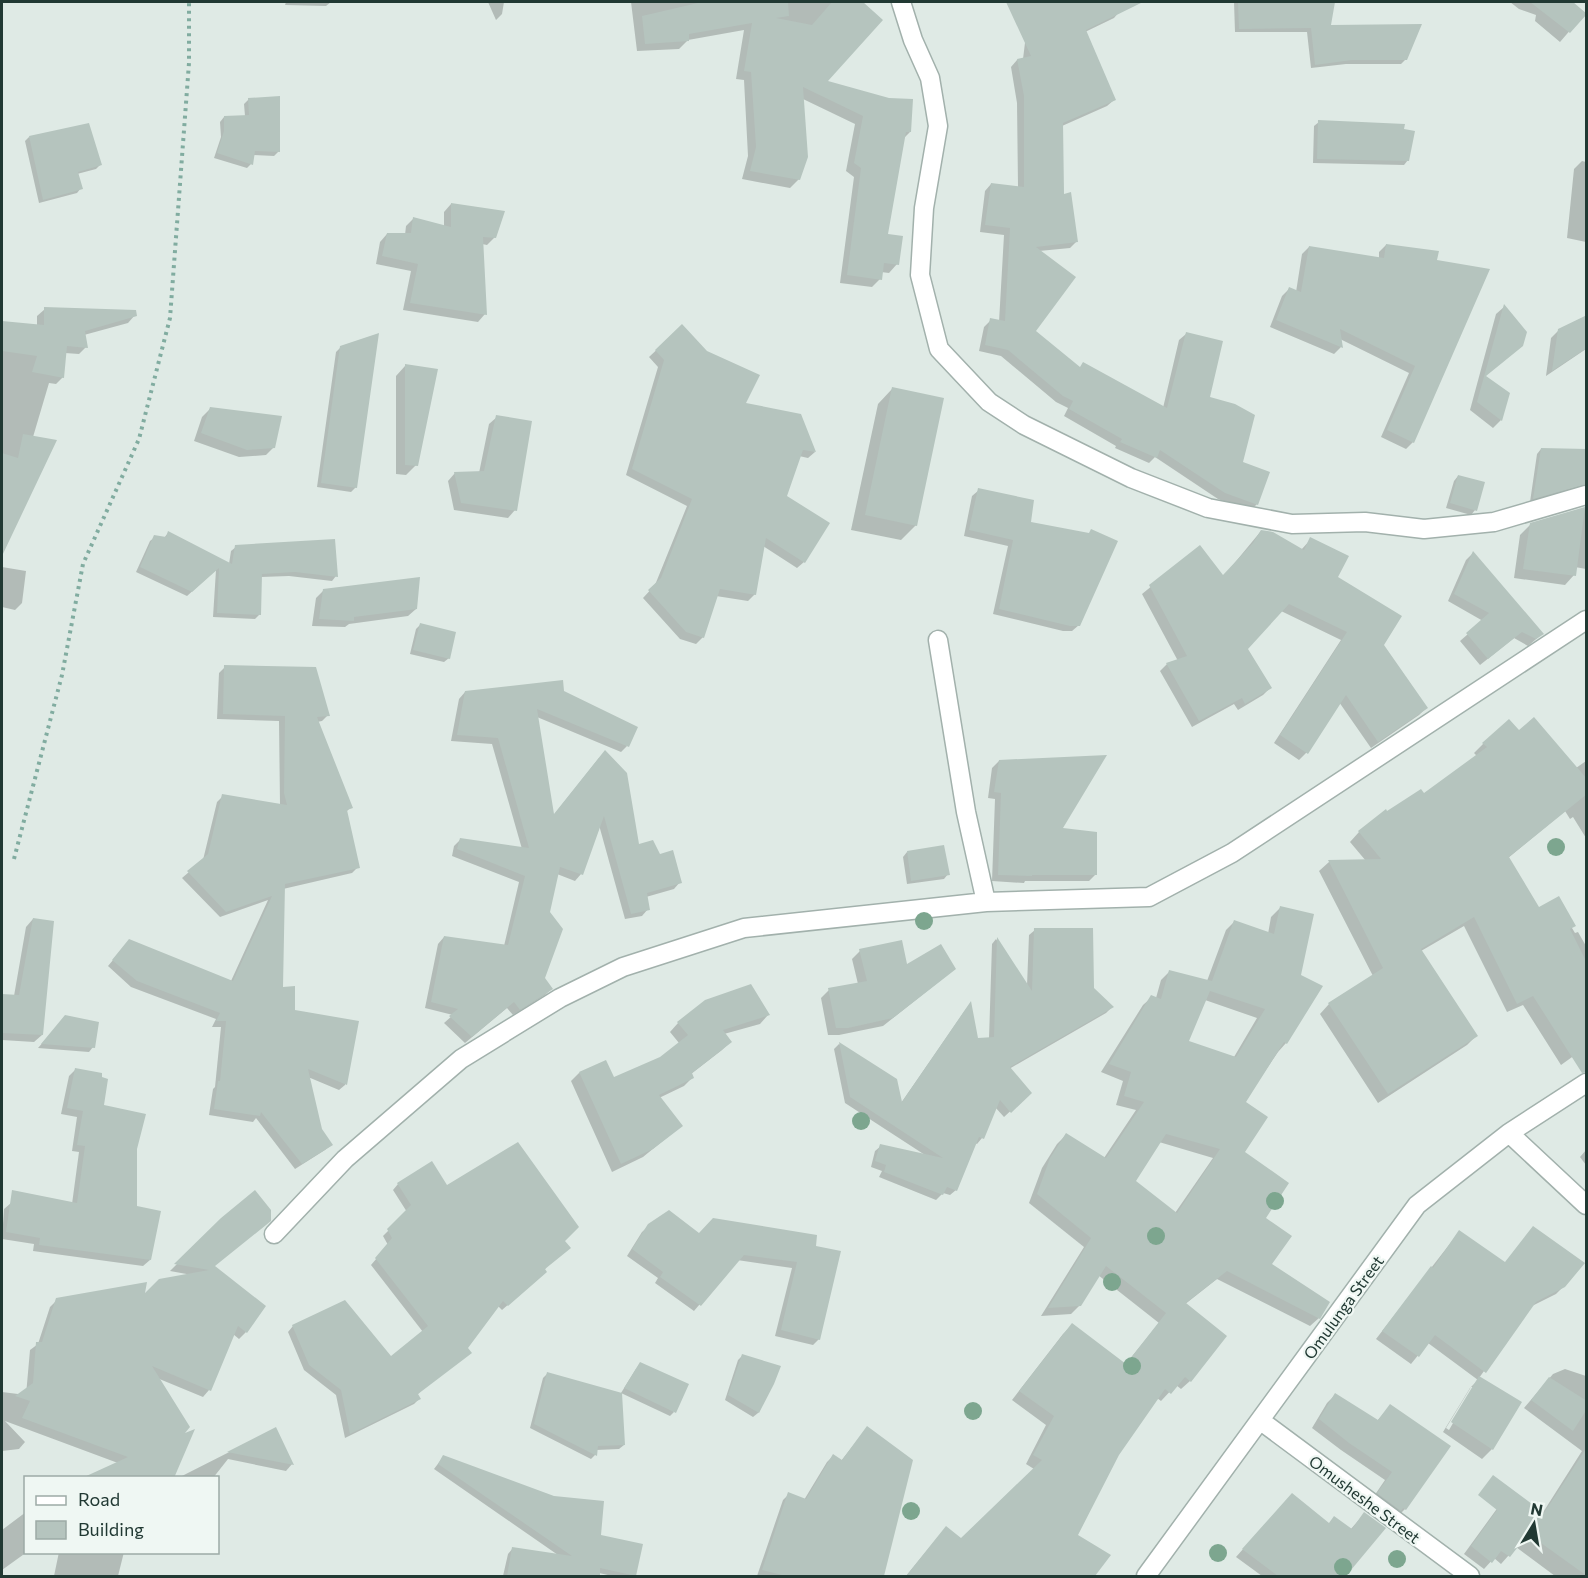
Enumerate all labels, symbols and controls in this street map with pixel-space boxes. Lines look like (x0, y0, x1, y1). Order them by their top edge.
street label: Omulunga Street (1299, 1251, 1387, 1362)
street label: Omusheshe Street (1306, 1451, 1425, 1547)
legend (24, 1476, 219, 1554)
text: Road (78, 1488, 120, 1510)
north arrow (1504, 1494, 1564, 1554)
text: N (1529, 1498, 1545, 1519)
text: Building (78, 1518, 144, 1540)

